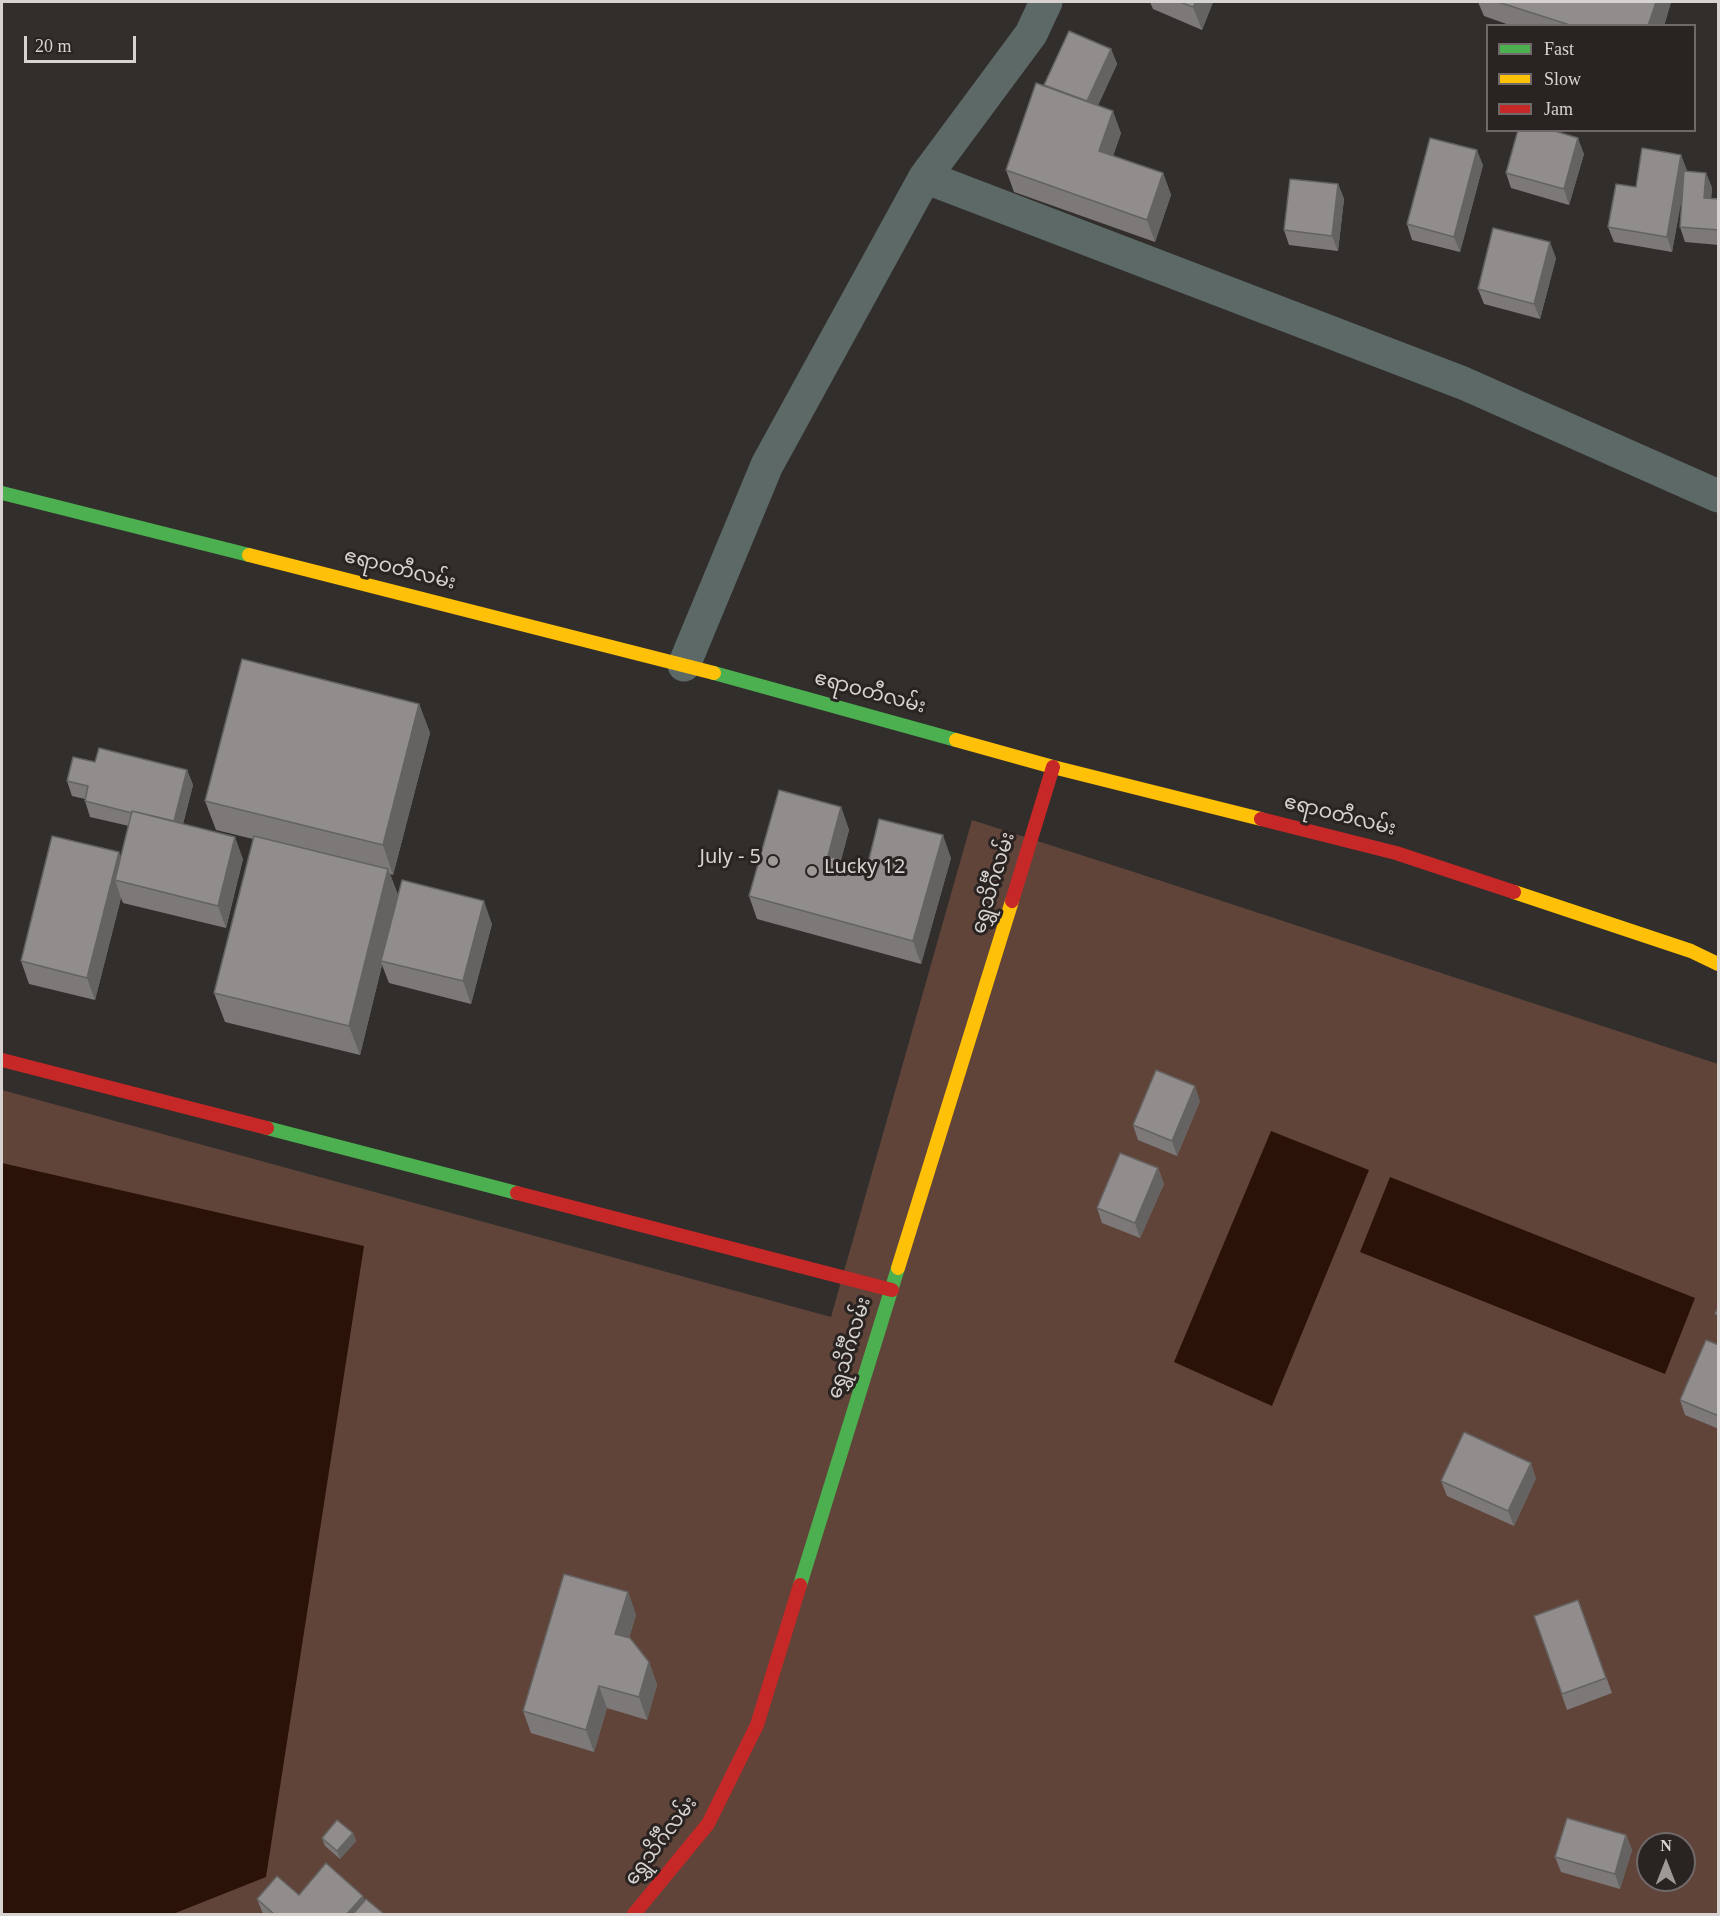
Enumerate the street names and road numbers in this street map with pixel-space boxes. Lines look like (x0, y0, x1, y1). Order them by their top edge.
street label: ဧရာဝတီလမ်း (341, 548, 457, 598)
street label: ဧရာဝတီလမ်း (811, 670, 927, 722)
street label: ဧရာဝတီလမ်း (1281, 794, 1397, 844)
street label: ရွှေသိင်္ဂီလမ်း (970, 830, 1024, 938)
street label: ရွှေသိင်္ဂီလမ်း (826, 1295, 880, 1403)
street label: ရွှေသိင်္ဂီလမ်း (623, 1794, 705, 1892)

